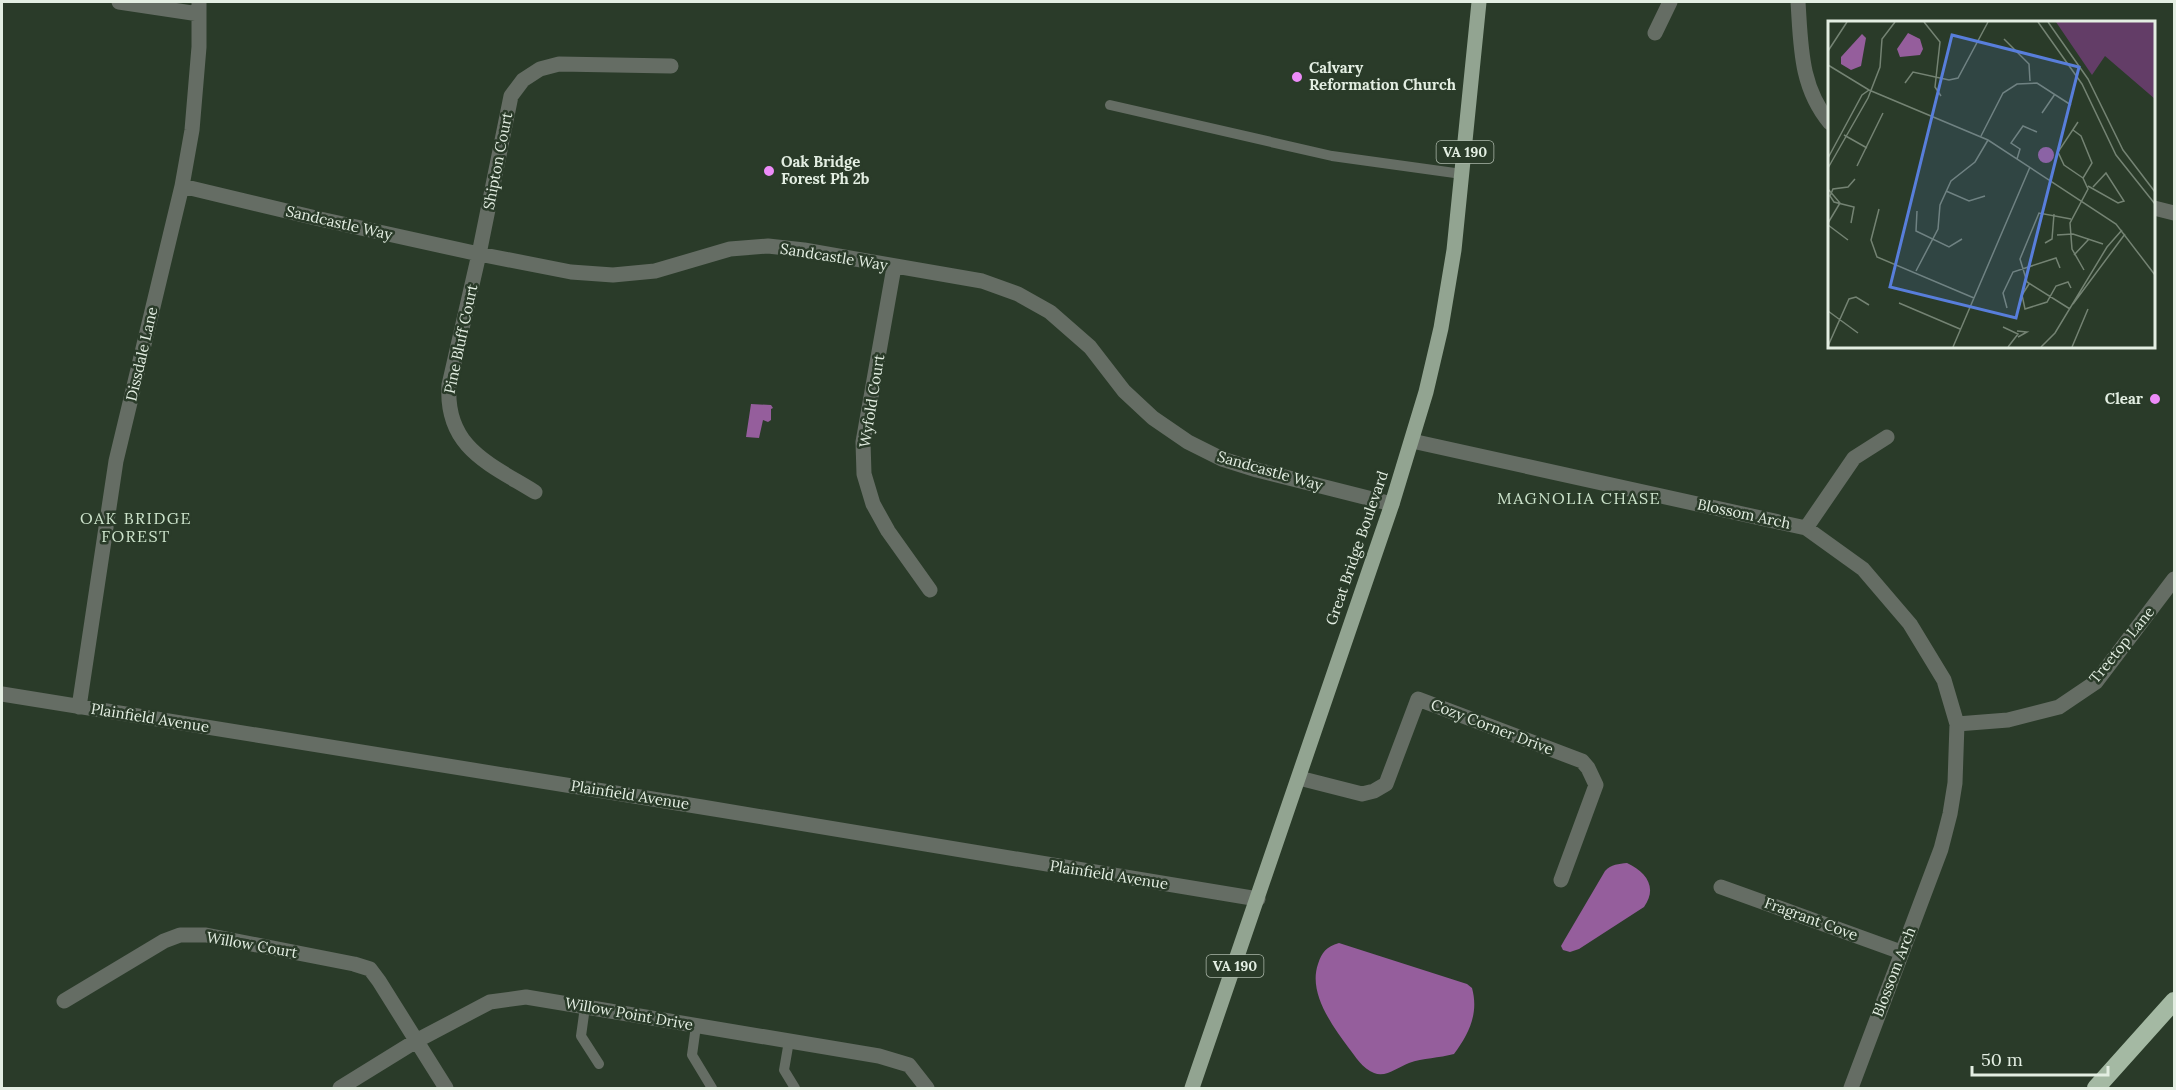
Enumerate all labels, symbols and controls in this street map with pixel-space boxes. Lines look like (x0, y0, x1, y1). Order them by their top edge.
inset map (1828, 21, 2155, 348)
place label: Calvary Reformation Church (1309, 58, 1457, 94)
marker: Calvary Reformation Church (1290, 70, 1304, 84)
street label: Shipton Court (479, 110, 516, 211)
road number: VA 190 (1436, 141, 1494, 163)
place label: Oak Bridge Forest Ph 2b (781, 152, 870, 188)
marker: Oak Bridge Forest Ph 2b (762, 164, 776, 178)
street label: Sandcastle Way (284, 201, 394, 244)
street label: Sandcastle Way (779, 239, 889, 274)
street label: Pine Bluff Court (440, 282, 481, 395)
street label: Dissdale Lane (121, 305, 162, 403)
street label: Wyfold Court (855, 353, 888, 449)
place label: Clear (2105, 389, 2144, 408)
marker: Clear (2148, 392, 2162, 406)
street label: Sandcastle Way (1215, 446, 1325, 495)
street label: Great Bridge Boulevard (1321, 468, 1392, 628)
district label: MAGNOLIA CHASE (1497, 488, 1661, 508)
street label: Blossom Arch (1696, 494, 1792, 533)
district label: OAK BRIDGE FOREST (80, 508, 192, 546)
street label: Treetop Lane (2085, 602, 2158, 687)
street label: Cozy Corner Drive (1428, 694, 1556, 759)
street label: Plainfield Avenue (90, 699, 211, 736)
street label: Plainfield Avenue (570, 776, 691, 813)
street label: Plainfield Avenue (1049, 856, 1170, 893)
street label: Fragrant Cove (1762, 893, 1861, 944)
street label: Blossom Arch (1868, 924, 1919, 1019)
street label: Willow Court (205, 927, 299, 962)
road number: VA 190 (1206, 955, 1264, 977)
street label: Willow Point Drive (564, 993, 695, 1034)
scale bar (1972, 1039, 2108, 1077)
text: 50 m (1981, 1048, 2023, 1071)

